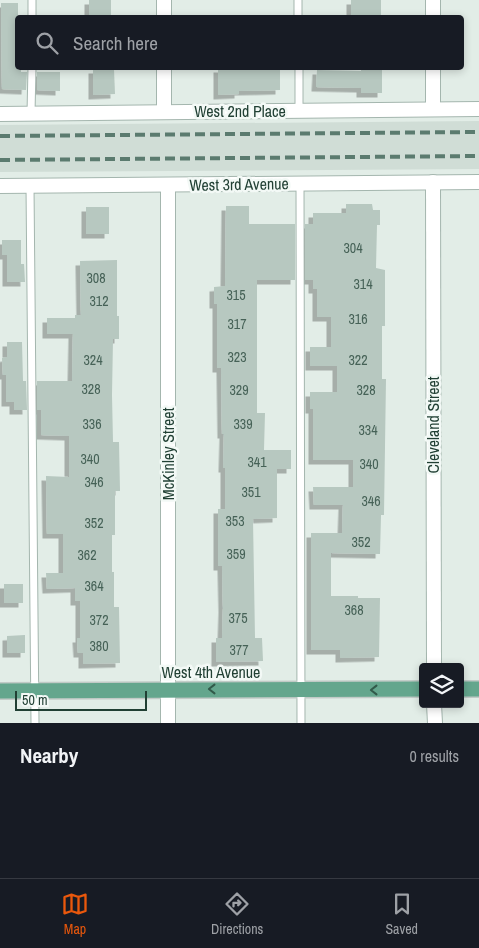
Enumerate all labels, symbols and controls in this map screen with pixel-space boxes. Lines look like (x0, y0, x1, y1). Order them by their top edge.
search box (15, 15, 464, 70)
icon: search (33, 29, 61, 57)
text: Search here (73, 30, 158, 56)
street label: West 2nd Place (194, 100, 286, 122)
street label: West 3rd Avenue (189, 172, 289, 196)
house number: 304 (343, 239, 363, 257)
house number: 308 (86, 269, 106, 287)
house number: 314 (353, 275, 373, 293)
house number: 315 (226, 286, 246, 304)
house number: 312 (89, 292, 109, 310)
house number: 316 (348, 310, 368, 328)
house number: 317 (227, 315, 247, 333)
house number: 323 (227, 348, 247, 366)
house number: 324 (83, 351, 103, 369)
house number: 322 (348, 351, 368, 369)
street label: Cleveland Street (422, 376, 444, 474)
house number: 328 (81, 380, 101, 398)
house number: 329 (229, 381, 249, 399)
house number: 328 (356, 381, 376, 399)
street label: McKinley Street (157, 407, 179, 500)
house number: 336 (82, 415, 102, 433)
house number: 339 (233, 415, 253, 433)
house number: 334 (358, 421, 378, 439)
house number: 340 (80, 450, 100, 468)
house number: 341 (247, 453, 267, 471)
house number: 340 (359, 455, 379, 473)
house number: 346 (84, 473, 104, 491)
house number: 351 (241, 483, 261, 501)
house number: 346 (361, 492, 381, 510)
house number: 353 (225, 512, 245, 530)
house number: 352 (84, 514, 104, 532)
house number: 352 (351, 533, 371, 551)
house number: 359 (226, 545, 246, 563)
house number: 362 (77, 546, 97, 564)
house number: 364 (84, 577, 104, 595)
house number: 368 (344, 601, 364, 619)
house number: 375 (228, 609, 248, 627)
house number: 372 (89, 611, 109, 629)
house number: 380 (89, 637, 109, 655)
house number: 377 (229, 641, 249, 659)
street label: West 4th Avenue (162, 661, 260, 683)
map controls (419, 663, 464, 708)
button: layers (419, 663, 464, 708)
one-way arrow (207, 684, 215, 695)
one-way arrow (370, 685, 378, 695)
scale bar (15, 688, 148, 711)
text: 50 m (22, 691, 48, 709)
text: Nearby (20, 741, 78, 770)
text: 0 results (409, 745, 459, 767)
tab: Map (61, 890, 89, 938)
tab: Directions (211, 890, 263, 938)
tab: Saved (385, 890, 418, 938)

